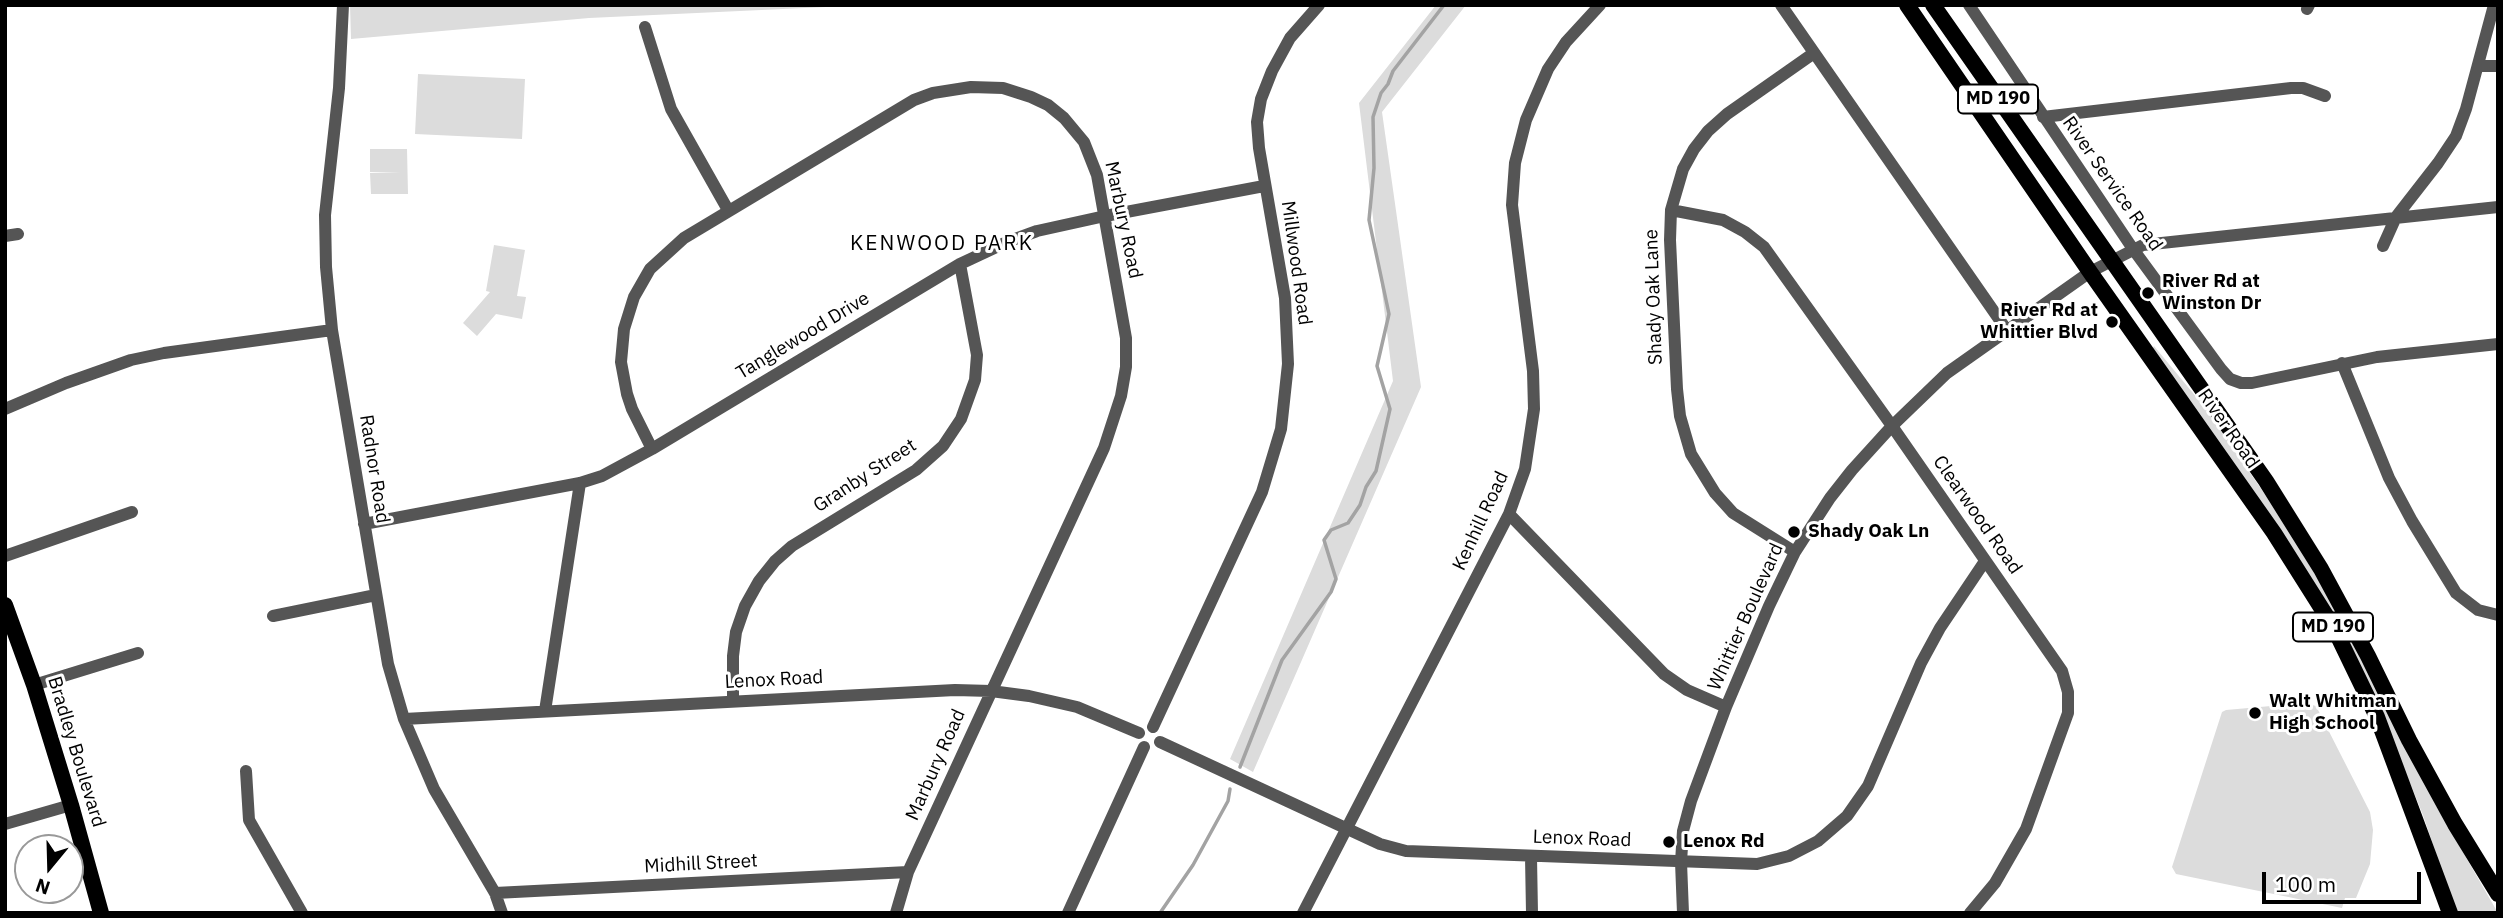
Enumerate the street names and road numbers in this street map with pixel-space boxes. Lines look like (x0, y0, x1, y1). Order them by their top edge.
road number: MD 190 (1958, 84, 2038, 114)
street label: River Service Road (2057, 112, 2167, 256)
street label: Marbury Road (1099, 159, 1147, 281)
street label: Millwood Road (1276, 199, 1316, 327)
street label: Shady Oak Lane (1640, 229, 1668, 365)
street label: Tanglewood Drive (732, 287, 874, 385)
street label: River Road (2192, 385, 2264, 473)
street label: Radnor Road (354, 413, 394, 525)
street label: Granby Street (809, 434, 921, 518)
street label: Clearwood Road (1928, 451, 2026, 579)
street label: Kenhill Road (1448, 468, 1514, 574)
street label: Whittier Boulevard (1703, 540, 1789, 694)
road number: MD 190 (2293, 612, 2373, 642)
street label: Lenox Road (724, 666, 824, 694)
street label: Bradley Boulevard (42, 674, 110, 830)
street label: Marbury Road (901, 706, 971, 824)
street label: Lenox Road (1532, 826, 1632, 852)
street label: Midhill Street (644, 850, 758, 878)

